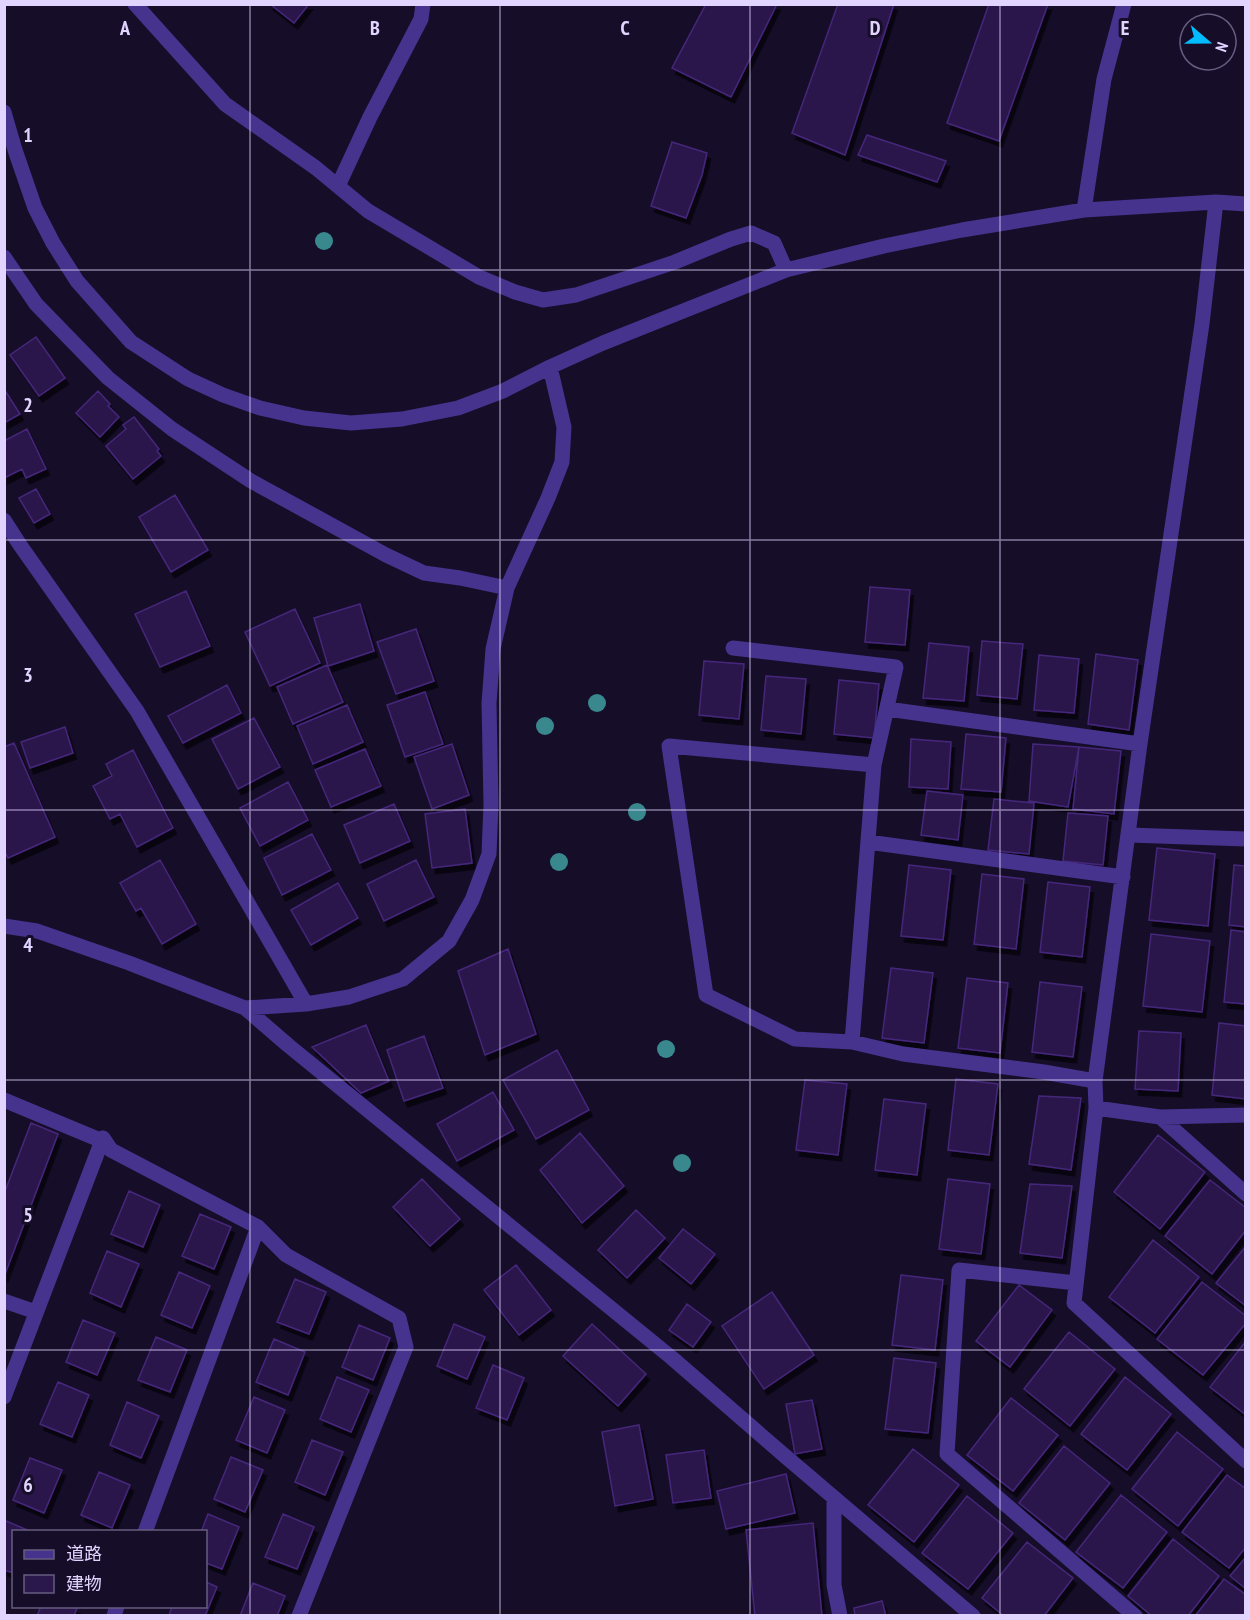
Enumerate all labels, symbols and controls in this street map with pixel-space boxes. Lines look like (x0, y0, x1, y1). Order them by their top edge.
north arrow (1178, 12, 1238, 72)
text: A (119, 15, 131, 41)
text: B (370, 15, 380, 41)
text: C (620, 15, 630, 41)
text: D (870, 15, 881, 41)
text: E (1121, 15, 1129, 41)
text: N (1211, 40, 1233, 55)
text: 1 (23, 122, 33, 148)
text: 2 (23, 392, 33, 418)
text: 3 (23, 662, 33, 688)
text: 4 (23, 932, 33, 958)
text: 5 (23, 1202, 33, 1228)
text: 6 (23, 1472, 33, 1498)
legend (12, 1530, 207, 1608)
text: 道路 (66, 1542, 102, 1565)
text: 建物 (66, 1572, 102, 1595)

